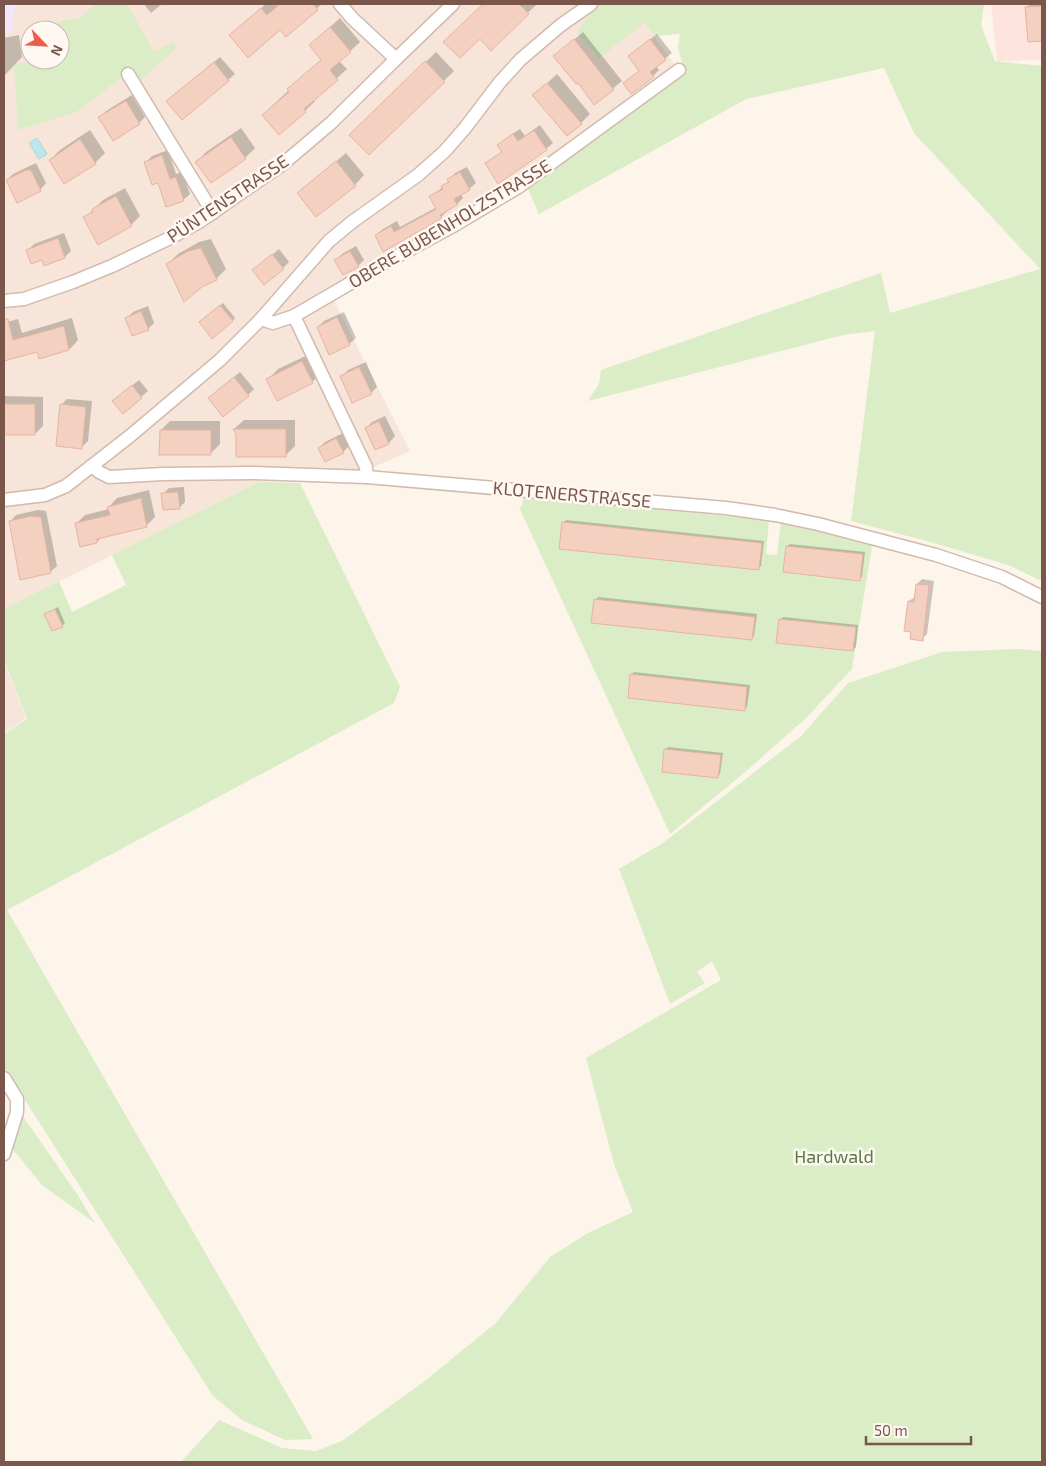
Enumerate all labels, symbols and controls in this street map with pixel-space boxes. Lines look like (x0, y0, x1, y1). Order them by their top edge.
north arrow (20, 20, 70, 70)
text: N (47, 43, 67, 59)
street label: PÜNTENSTRASSE (163, 149, 292, 247)
street label: OBERE BUBENHOLZSTRASSE (344, 154, 555, 292)
street label: KLOTENERSTRASSE (492, 476, 652, 512)
park label: Hardwald (794, 1145, 874, 1167)
scale bar (866, 1414, 971, 1446)
text: 50 m (874, 1421, 908, 1439)

